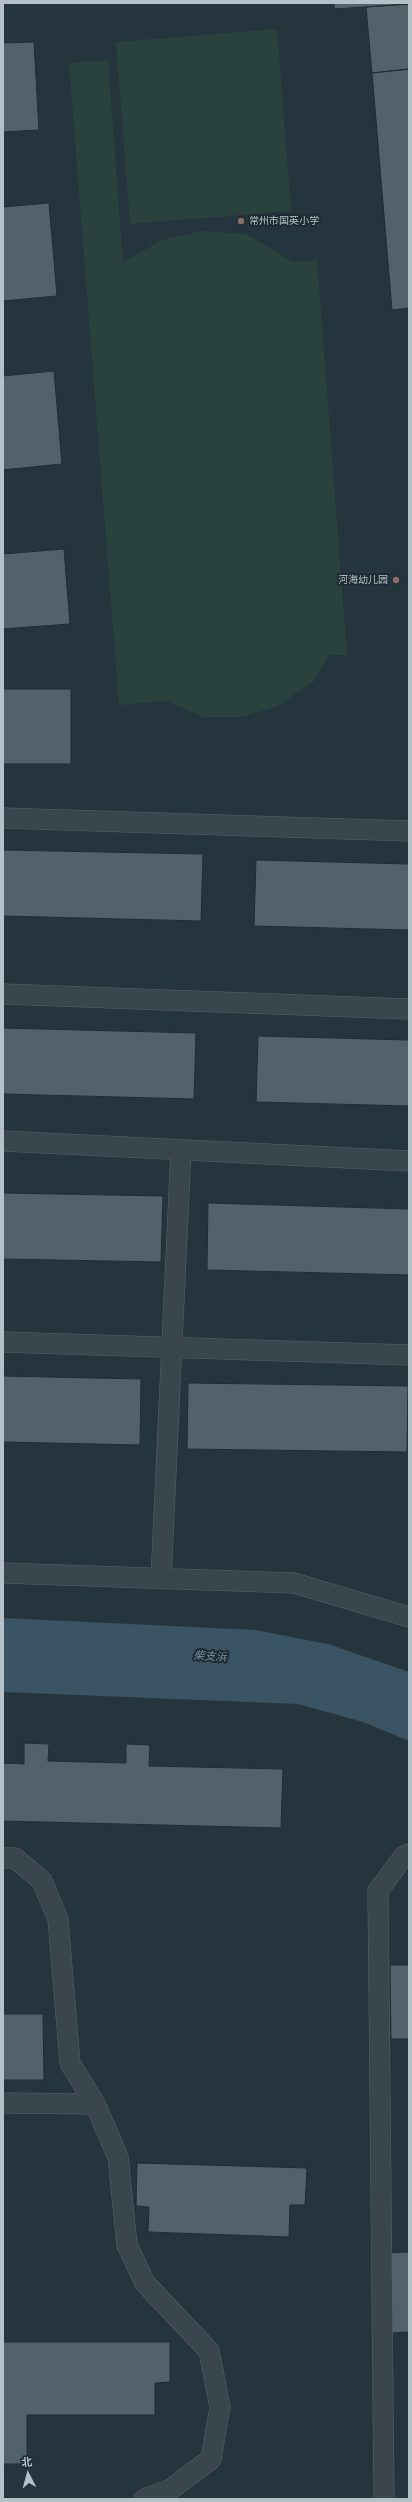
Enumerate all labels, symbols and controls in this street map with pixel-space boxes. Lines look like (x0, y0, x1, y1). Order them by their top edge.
place label: 常州市国英小学 (249, 215, 319, 227)
marker: 常州市国英小学 (236, 216, 246, 226)
place label: 河海幼儿园 (338, 574, 388, 586)
marker: 河海幼儿园 (391, 575, 401, 585)
water label: 柴支浜 (193, 1649, 227, 1665)
north arrow (8, 2454, 48, 2494)
text: 北 (21, 2455, 33, 2470)

